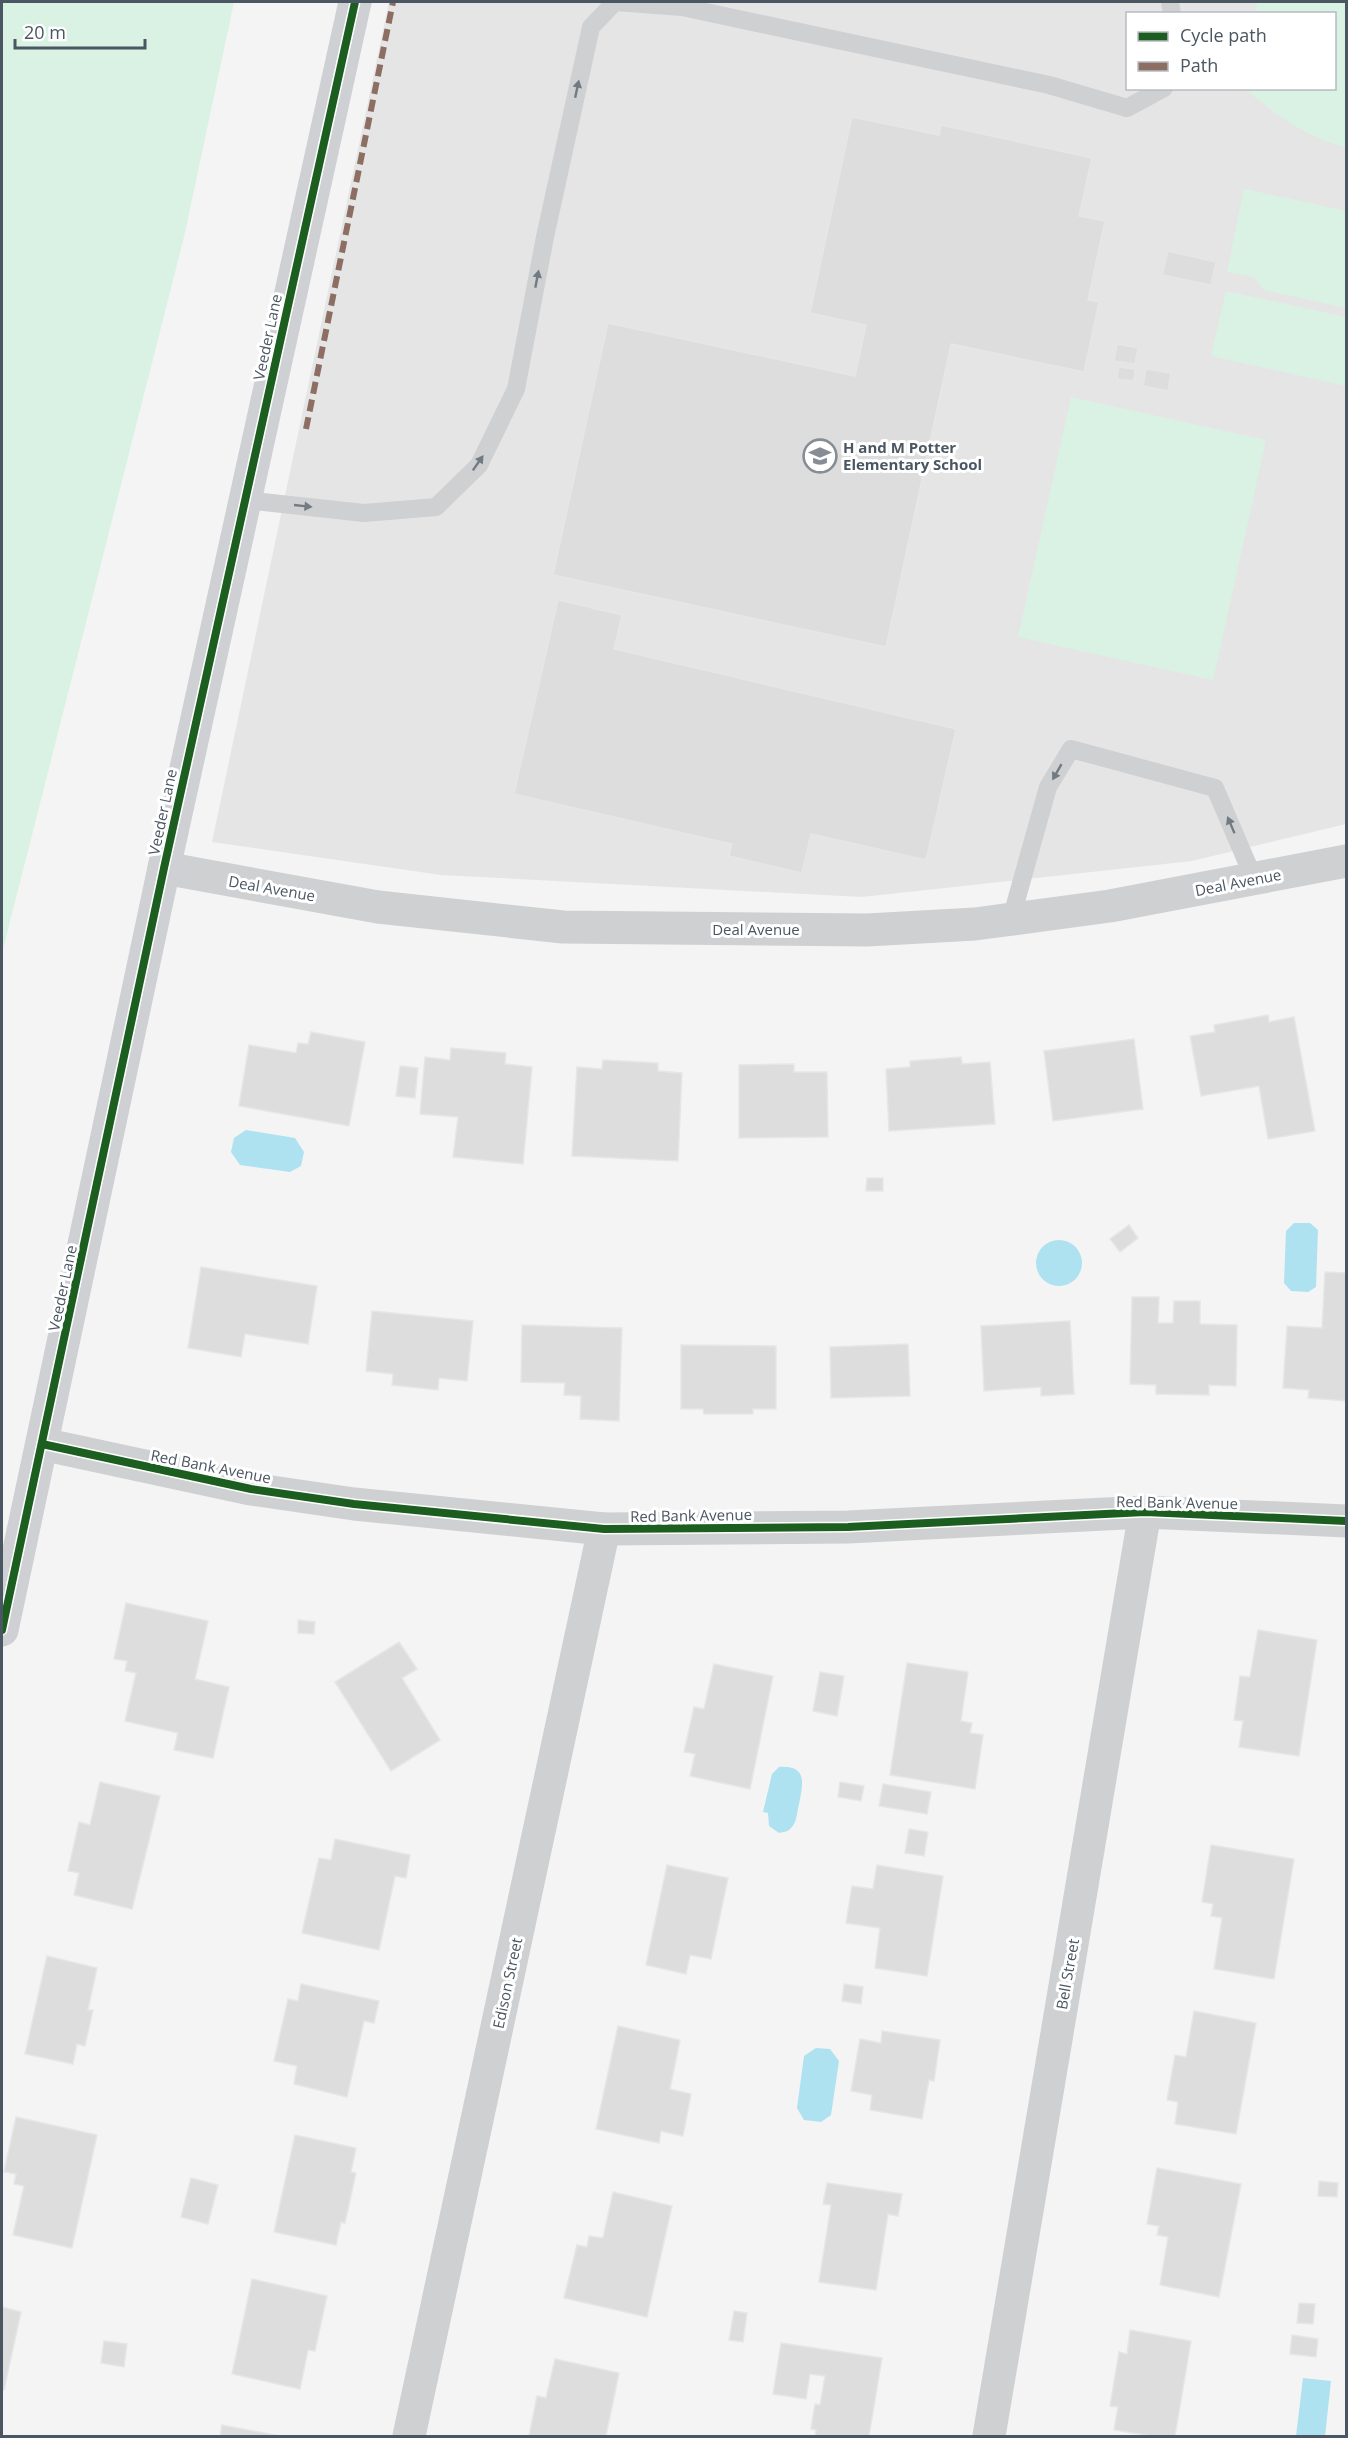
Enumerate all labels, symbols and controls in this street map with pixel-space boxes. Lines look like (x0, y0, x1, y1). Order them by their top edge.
scale bar (15, 12, 146, 50)
legend (1126, 12, 1336, 90)
text: 20 m (24, 20, 66, 44)
text: Cycle path (1180, 23, 1267, 47)
text: Path (1180, 53, 1218, 77)
one-way arrow (573, 79, 582, 98)
one-way arrow (533, 270, 542, 289)
street label: Veeder Lane (248, 292, 286, 382)
place label: H and M Potter Elementary School (843, 437, 982, 474)
school or university icon: H and M Potter Elementary School (802, 438, 838, 474)
one-way arrow (472, 456, 484, 472)
one-way arrow (293, 502, 312, 511)
one-way arrow (1052, 764, 1062, 781)
street label: Veeder Lane (143, 767, 181, 857)
one-way arrow (1226, 816, 1235, 833)
street label: Deal Avenue (1193, 864, 1283, 900)
street label: Deal Avenue (227, 871, 317, 905)
street label: Deal Avenue (712, 919, 800, 939)
street label: Veeder Lane (43, 1243, 81, 1333)
street label: Red Bank Avenue (149, 1445, 273, 1487)
street label: Red Bank Avenue (1116, 1491, 1238, 1513)
street label: Red Bank Avenue (630, 1504, 752, 1526)
street label: Edison Street (488, 1936, 526, 2030)
street label: Bell Street (1051, 1937, 1083, 2011)

